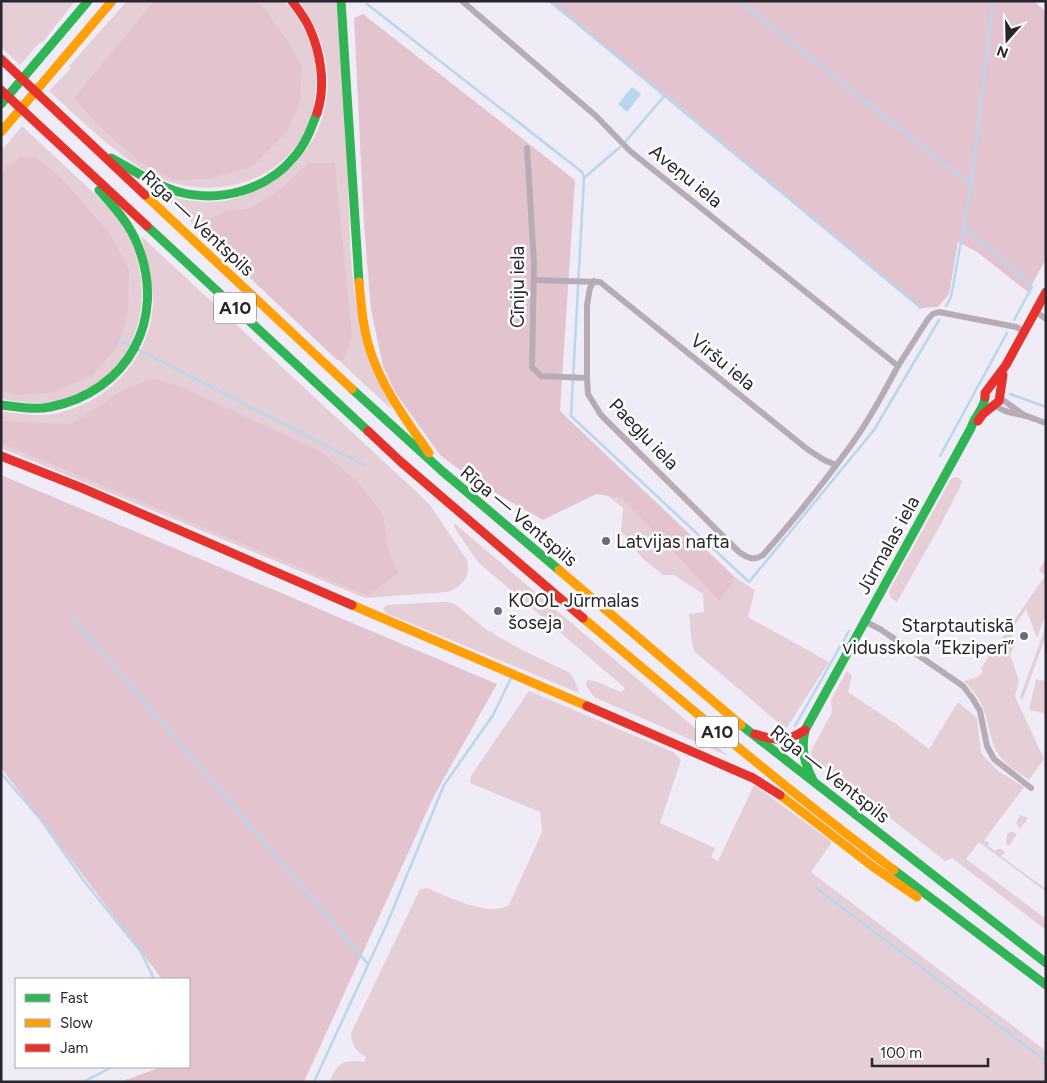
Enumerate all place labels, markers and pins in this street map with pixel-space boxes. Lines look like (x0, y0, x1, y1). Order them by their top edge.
place label: Latvijas nafta (616, 530, 730, 553)
marker: Latvijas nafta (600, 535, 612, 547)
place label: KOOL Jūrmalas šoseja (508, 589, 639, 634)
marker: KOOL Jūrmalas šoseja (492, 605, 504, 617)
place label: Starptautiskā vidusskola “Ekziperī” (843, 614, 1014, 659)
marker: Starptautiskā vidusskola “Ekziperī” (1018, 630, 1030, 642)

